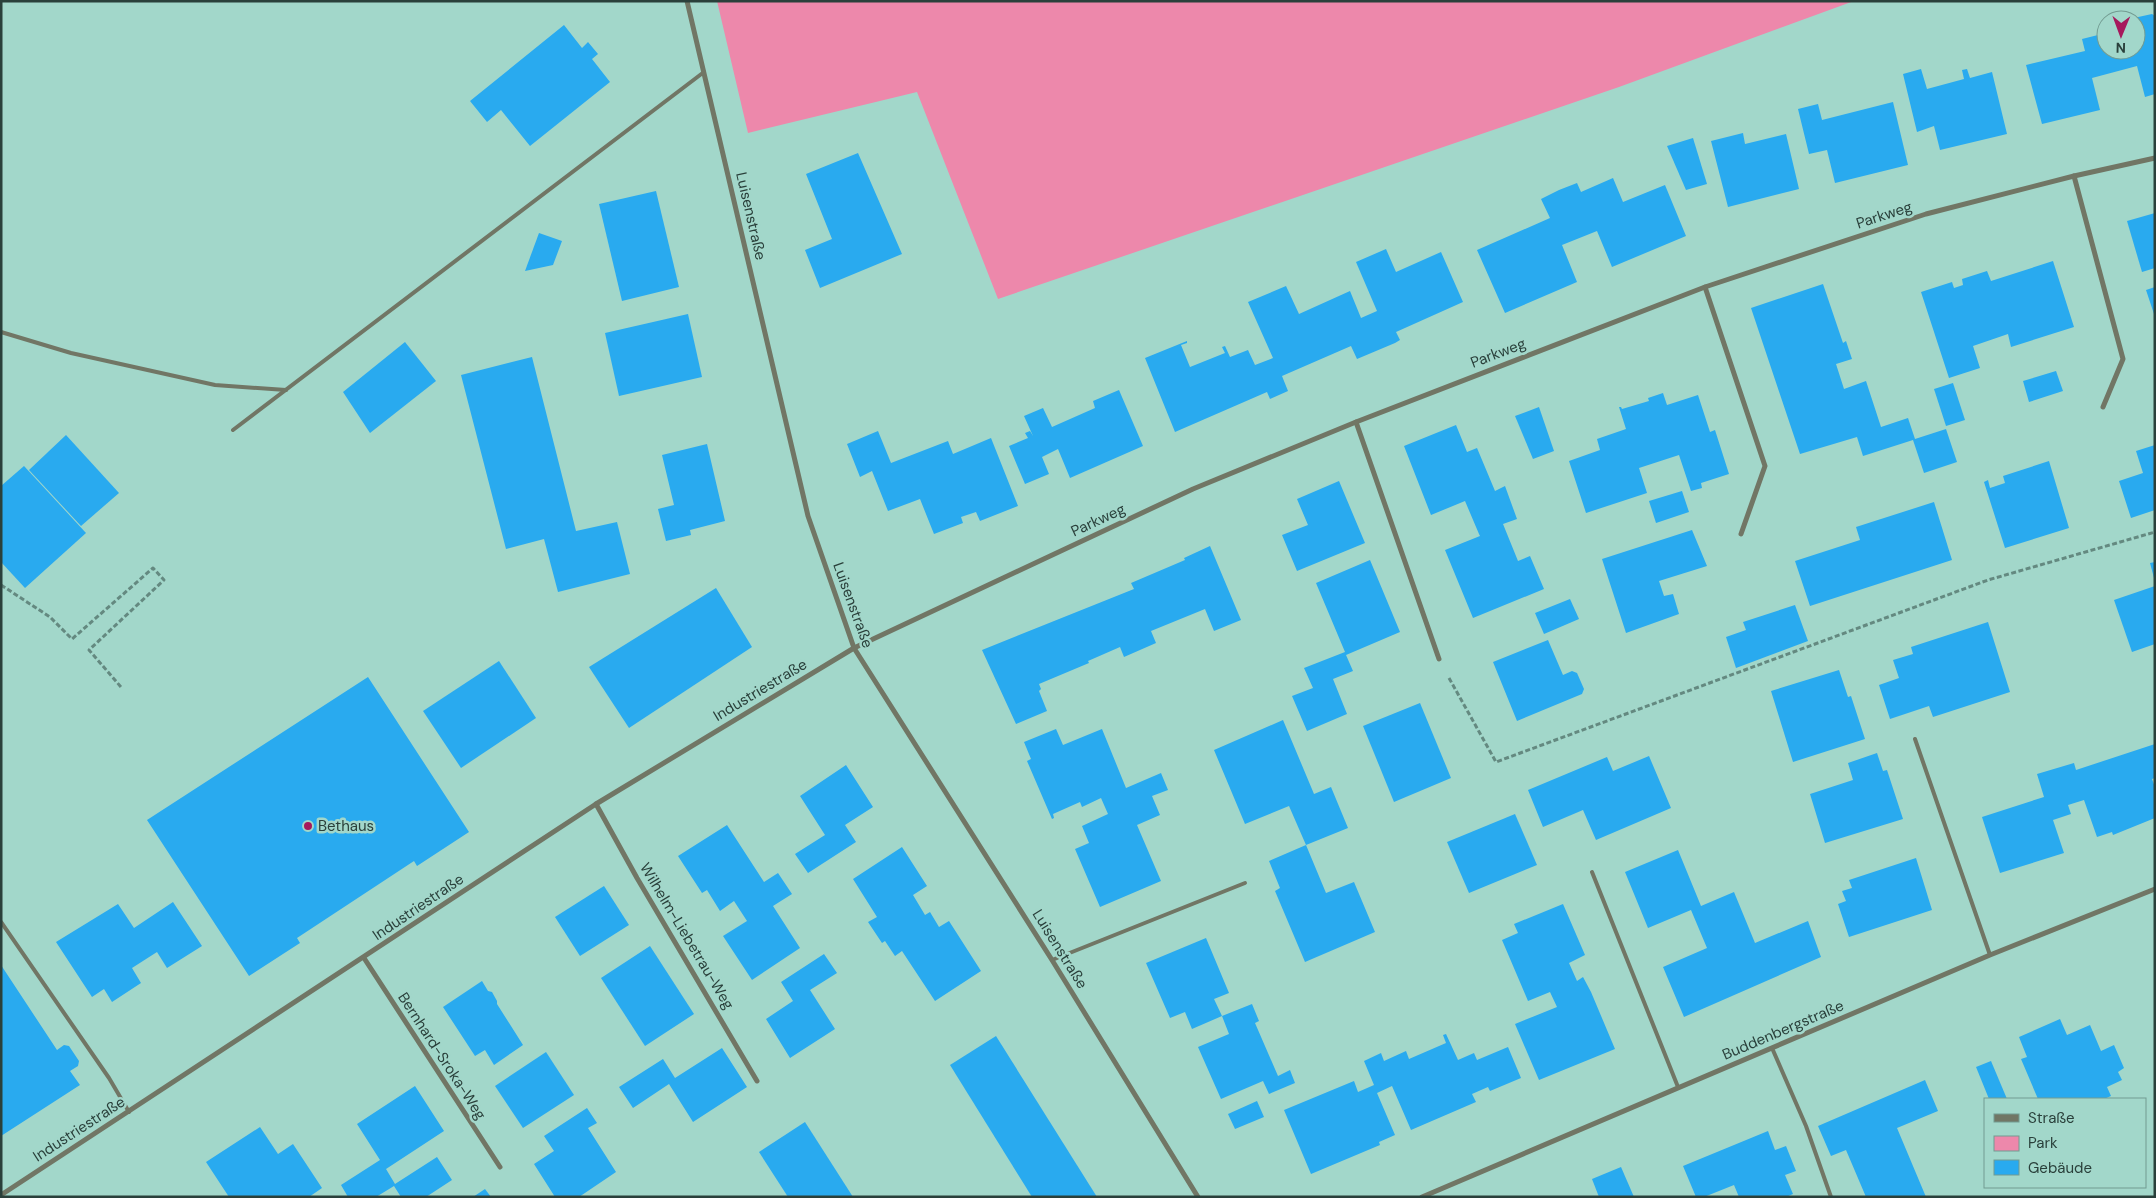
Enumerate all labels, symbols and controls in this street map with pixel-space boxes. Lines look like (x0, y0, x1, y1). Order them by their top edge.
north arrow (2096, 10, 2146, 60)
text: N (2116, 39, 2126, 57)
street label: Luisenstraße (731, 170, 771, 262)
street label: Parkweg (1854, 197, 1914, 233)
street label: Parkweg (1468, 333, 1528, 373)
street label: Parkweg (1068, 499, 1128, 541)
street label: Luisenstraße (828, 559, 878, 651)
street label: Industriestraße (709, 654, 811, 726)
place label: Bethaus (318, 816, 374, 836)
marker: Bethaus (302, 820, 314, 832)
street label: Wilhelm-Liebetrau-Weg (635, 859, 739, 1013)
street label: Industriestraße (369, 869, 467, 945)
street label: Luisenstraße (1028, 906, 1092, 992)
street label: Bernhard-Sroka-Weg (393, 989, 491, 1123)
street label: Buddenbergstraße (1719, 995, 1847, 1065)
street label: Industriestraße (29, 1092, 129, 1166)
legend (1984, 1098, 2146, 1188)
text: Straße (2028, 1108, 2075, 1128)
text: Park (2028, 1133, 2058, 1153)
text: Gebäude (2028, 1158, 2092, 1178)

